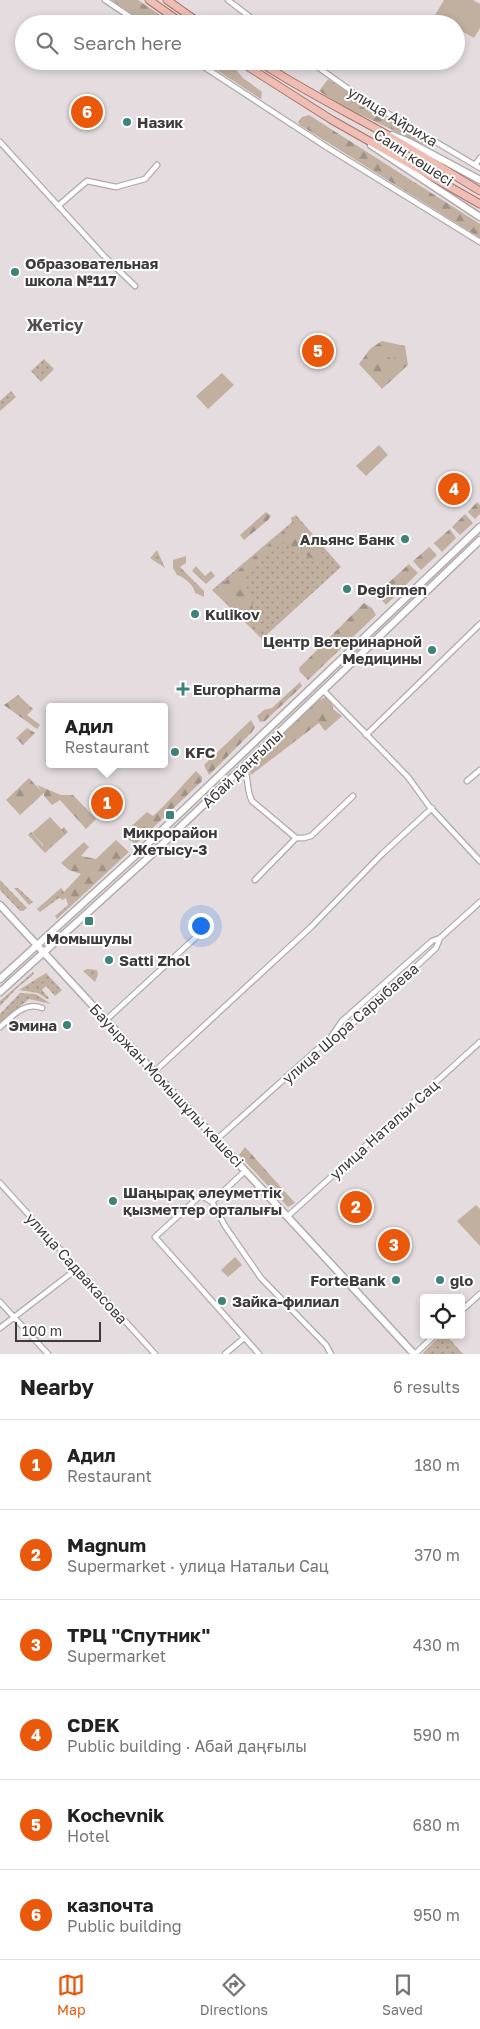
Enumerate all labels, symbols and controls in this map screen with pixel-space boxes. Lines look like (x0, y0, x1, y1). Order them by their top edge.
search box (15, 15, 465, 70)
icon: search (33, 29, 61, 57)
text: Search here (73, 31, 182, 54)
street label: улица Айриха (345, 82, 441, 150)
pin: 6 (71, 93, 103, 131)
place label: Назик (137, 113, 184, 131)
marker: Назик (121, 116, 133, 128)
street label: Саин көшесі (371, 125, 457, 189)
place label: Образовательная школа №117 (25, 254, 159, 289)
marker: Образовательная школа №117 (9, 266, 21, 278)
district label: Жетісу (27, 315, 84, 335)
pin: 5 (302, 332, 334, 370)
pin: 4 (438, 470, 470, 508)
place label: Альянс Банк (300, 530, 395, 548)
marker: Альянс Банк (399, 533, 411, 545)
place label: Degirmen (357, 580, 427, 598)
marker: Degirmen (341, 583, 353, 595)
place label: Kulikov (205, 605, 260, 623)
marker: Kulikov (189, 608, 201, 620)
place label: Центр Ветеринарной Медицины (263, 632, 422, 667)
marker: Центр Ветеринарной Медицины (426, 644, 438, 656)
place label: Europharma (193, 680, 281, 698)
marker: Europharma (177, 683, 189, 695)
popup (46, 703, 168, 768)
text: Адил (65, 714, 113, 737)
street label: Абай даңғылы (198, 725, 286, 811)
text: Restaurant (65, 737, 149, 757)
place label: KFC (185, 743, 216, 761)
marker: KFC (169, 746, 181, 758)
pin: 1 (91, 784, 123, 822)
marker: Микрорайон Жетысу-3 (164, 809, 176, 821)
place label: Микрорайон Жетысу-3 (123, 823, 217, 858)
your location (188, 913, 214, 939)
marker: Момышулы (83, 915, 95, 927)
place label: Момышулы (46, 929, 132, 947)
place label: Satti Zhol (119, 951, 190, 969)
marker: Satti Zhol (103, 954, 115, 966)
street label: улица Шора Сарыбаева (278, 959, 422, 1087)
street label: Бауыржан Момышұлы көшесі (86, 999, 248, 1171)
place label: Эмина (9, 1016, 57, 1034)
marker: Эмина (61, 1019, 73, 1031)
street label: улица Натальи Сац (326, 1075, 442, 1183)
place label: Шаңырақ әлеуметтік қызметтер орталығы (123, 1183, 282, 1218)
pin: 2 (340, 1188, 372, 1226)
marker: Шаңырақ әлеуметтік қызметтер орталығы (107, 1195, 119, 1207)
street label: улица Садвакасова (22, 1209, 132, 1327)
pin: 3 (378, 1226, 410, 1264)
place label: ForteBank (310, 1271, 386, 1289)
place label: glo (450, 1271, 473, 1289)
marker: ForteBank (390, 1274, 402, 1286)
marker: glo (434, 1274, 446, 1286)
place label: Зайка-филиал (232, 1292, 339, 1310)
map controls (420, 1294, 465, 1339)
button: locate (420, 1294, 465, 1339)
marker: Зайка-филиал (216, 1295, 228, 1307)
scale bar (15, 1319, 101, 1342)
text: 100 m (22, 1322, 62, 1339)
text: Nearby (20, 1374, 94, 1400)
text: 6 results (393, 1377, 460, 1397)
text: Адил (67, 1443, 116, 1466)
text: 1 (32, 1455, 40, 1475)
text: 180 m (414, 1455, 460, 1475)
text: Restaurant (67, 1466, 152, 1486)
text: Magnum (67, 1533, 146, 1556)
text: 2 (31, 1545, 41, 1565)
text: 370 m (414, 1545, 460, 1565)
text: Supermarket · улица Натальи Сац (67, 1556, 329, 1576)
text: ТРЦ "Спутник" (67, 1623, 210, 1646)
text: 3 (31, 1635, 41, 1655)
text: 430 m (413, 1635, 460, 1655)
text: Supermarket (67, 1646, 166, 1666)
text: CDEK (67, 1713, 120, 1736)
text: 4 (31, 1725, 41, 1745)
text: 590 m (413, 1725, 460, 1745)
text: Public building · Абай даңғылы (67, 1736, 307, 1756)
text: Kochevnik (67, 1803, 164, 1826)
text: 5 (31, 1815, 41, 1835)
text: 680 m (412, 1815, 460, 1835)
text: Hotel (67, 1826, 110, 1846)
text: казпочта (67, 1893, 154, 1916)
text: 6 (31, 1905, 41, 1925)
text: 950 m (413, 1905, 460, 1925)
text: Public building (67, 1916, 182, 1936)
tab: Map (57, 1971, 86, 2018)
tab: Directions (200, 1971, 268, 2018)
tab: Saved (382, 1971, 423, 2018)

